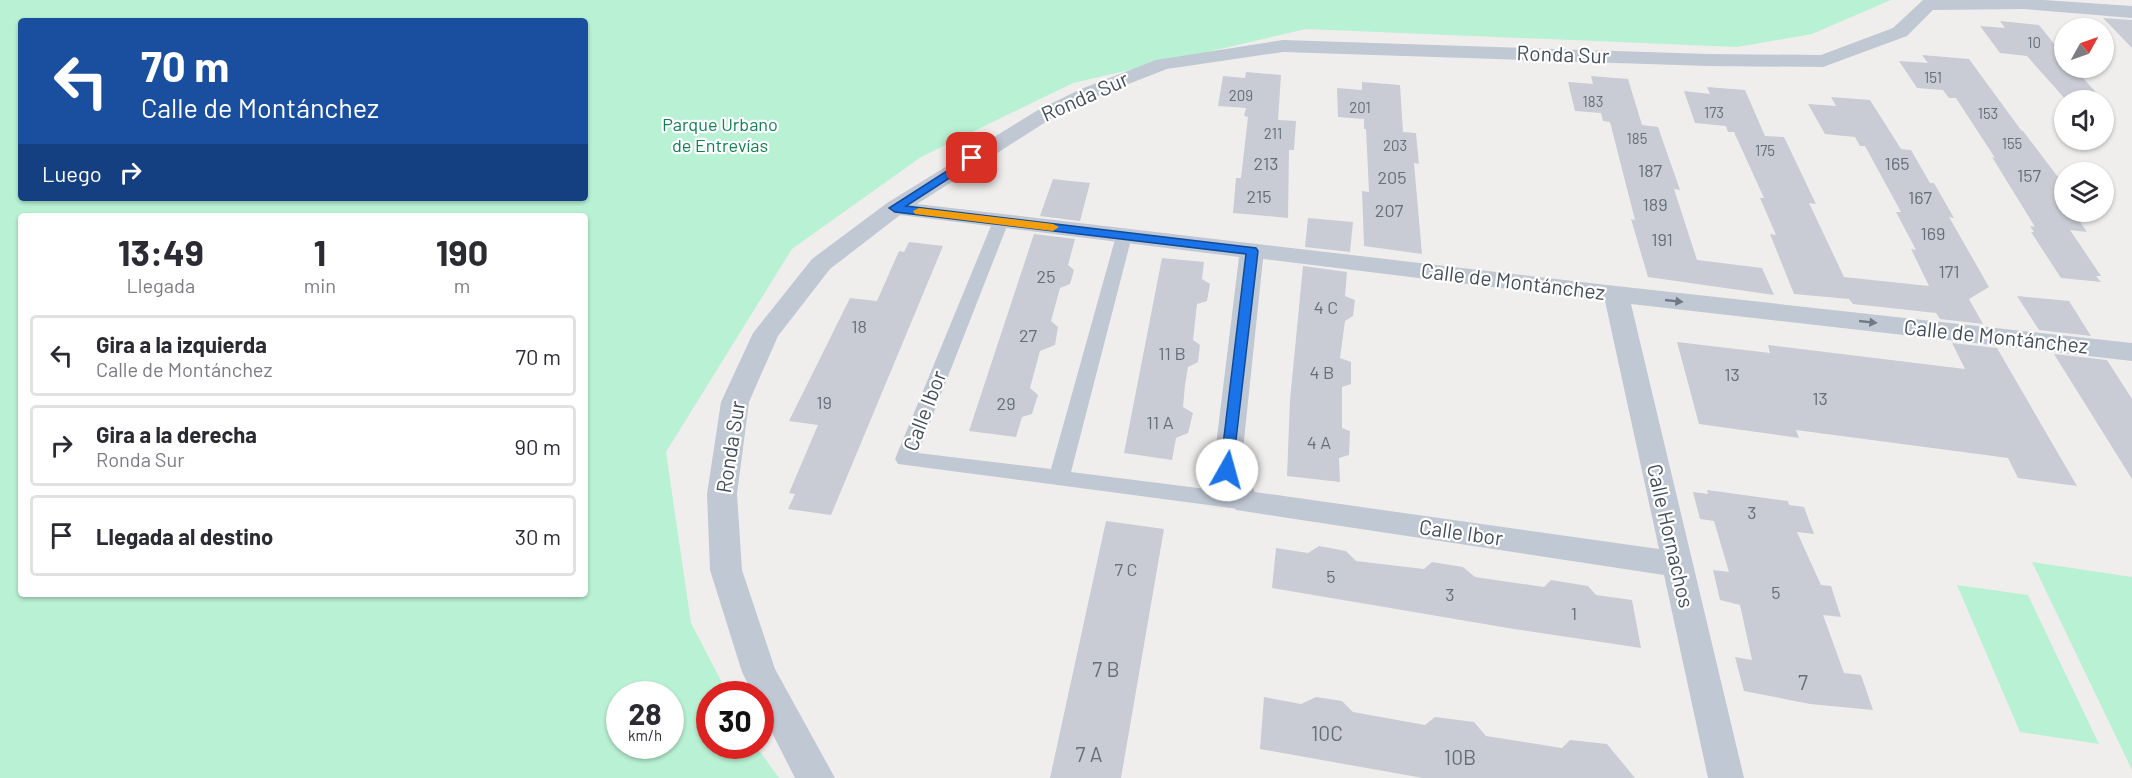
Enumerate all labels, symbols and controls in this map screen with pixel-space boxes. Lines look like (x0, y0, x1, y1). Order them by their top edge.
north arrow (2054, 18, 2114, 78)
map controls (2054, 18, 2114, 222)
house number: 10 (2027, 33, 2041, 51)
street label: Ronda Sur (1516, 39, 1610, 68)
text: 70 m (141, 40, 229, 90)
icon: left (42, 42, 120, 120)
street label: Ronda Sur (1037, 65, 1132, 126)
house number: 151 (1924, 68, 1942, 86)
house number: 209 (1229, 86, 1253, 104)
button: sound (2054, 90, 2114, 150)
text: Calle de Montánchez (141, 91, 379, 123)
house number: 183 (1583, 92, 1603, 110)
house number: 201 (1349, 98, 1371, 116)
house number: 173 (1704, 103, 1724, 121)
house number: 153 (1978, 104, 1998, 122)
park label: Parque Urbano de Entrevías (662, 113, 778, 156)
house number: 211 (1264, 124, 1282, 142)
house number: 185 (1627, 129, 1647, 147)
pin (946, 132, 997, 183)
house number: 155 (2002, 134, 2022, 152)
house number: 203 (1383, 136, 1407, 154)
icon: arrive (955, 141, 988, 174)
house number: 175 (1755, 141, 1775, 159)
house number: 213 (1254, 152, 1278, 174)
house number: 165 (1885, 152, 1909, 174)
icon: right (114, 156, 147, 189)
house number: 187 (1638, 159, 1663, 181)
text: Luego (42, 160, 102, 186)
button: layers (2054, 162, 2114, 222)
house number: 157 (2017, 164, 2042, 186)
house number: 205 (1377, 166, 1407, 188)
house number: 215 (1247, 185, 1271, 207)
house number: 167 (1908, 186, 1933, 208)
house number: 189 (1642, 193, 1668, 215)
house number: 207 (1375, 199, 1404, 221)
house number: 169 (1921, 222, 1945, 244)
house number: 191 (1651, 228, 1673, 250)
text: 13:49 (118, 230, 204, 273)
text: 1 (314, 230, 326, 273)
text: 190 (436, 230, 488, 273)
street label: Calle de Montánchez (1420, 257, 1607, 304)
house number: 171 (1938, 260, 1960, 282)
house number: 25 (1037, 265, 1055, 287)
text: Llegada (127, 273, 195, 297)
text: min (304, 273, 336, 297)
text: m (454, 273, 470, 297)
house number: 4 C (1314, 296, 1338, 318)
one-way arrow (1664, 296, 1683, 306)
street label: Calle de Montánchez (1903, 313, 2090, 358)
house number: 18 (851, 315, 867, 337)
one-way arrow (1858, 318, 1877, 327)
house number: 27 (1019, 324, 1038, 346)
text: Gira a la izquierda (96, 331, 267, 357)
icon: left (45, 339, 78, 372)
house number: 11 B (1158, 342, 1186, 364)
text: 70 m (516, 343, 561, 369)
text: Calle de Montánchez (96, 357, 272, 381)
house number: 4 B (1310, 361, 1334, 383)
house number: 13 (1724, 363, 1740, 385)
street label: Calle Ibor (897, 366, 950, 454)
house number: 13 (1812, 387, 1828, 409)
house number: 19 (816, 391, 832, 413)
house number: 29 (996, 392, 1016, 414)
street label: Ronda Sur (710, 399, 749, 495)
house number: 11 A (1146, 411, 1174, 433)
text: Gira a la derecha (96, 421, 257, 447)
icon: right (45, 429, 78, 462)
house number: 4 A (1307, 431, 1331, 453)
text: 90 m (515, 433, 561, 459)
position arrow (1195, 438, 1259, 502)
text: Ronda Sur (96, 447, 185, 471)
street label: Calle Hornachos (1643, 461, 1700, 610)
house number: 3 (1747, 501, 1757, 523)
street label: Calle Ibor (1418, 513, 1505, 550)
icon: arrive (45, 519, 78, 552)
text: Llegada al destino (96, 523, 273, 549)
text: 30 m (515, 523, 561, 549)
house number: 7 C (1114, 558, 1138, 580)
house number: 5 (1326, 565, 1336, 587)
house number: 5 (1771, 581, 1781, 603)
house number: 3 (1445, 583, 1455, 605)
house number: 1 (1571, 602, 1577, 624)
house number: 7 B (1092, 656, 1120, 681)
house number: 7 (1798, 669, 1808, 694)
speed limit sign: 30 (696, 681, 774, 759)
text: 28 (628, 695, 662, 731)
house number: 10C (1311, 720, 1343, 745)
text: km/h (628, 726, 662, 744)
house number: 7 A (1076, 741, 1103, 766)
house number: 10B (1444, 744, 1476, 769)

